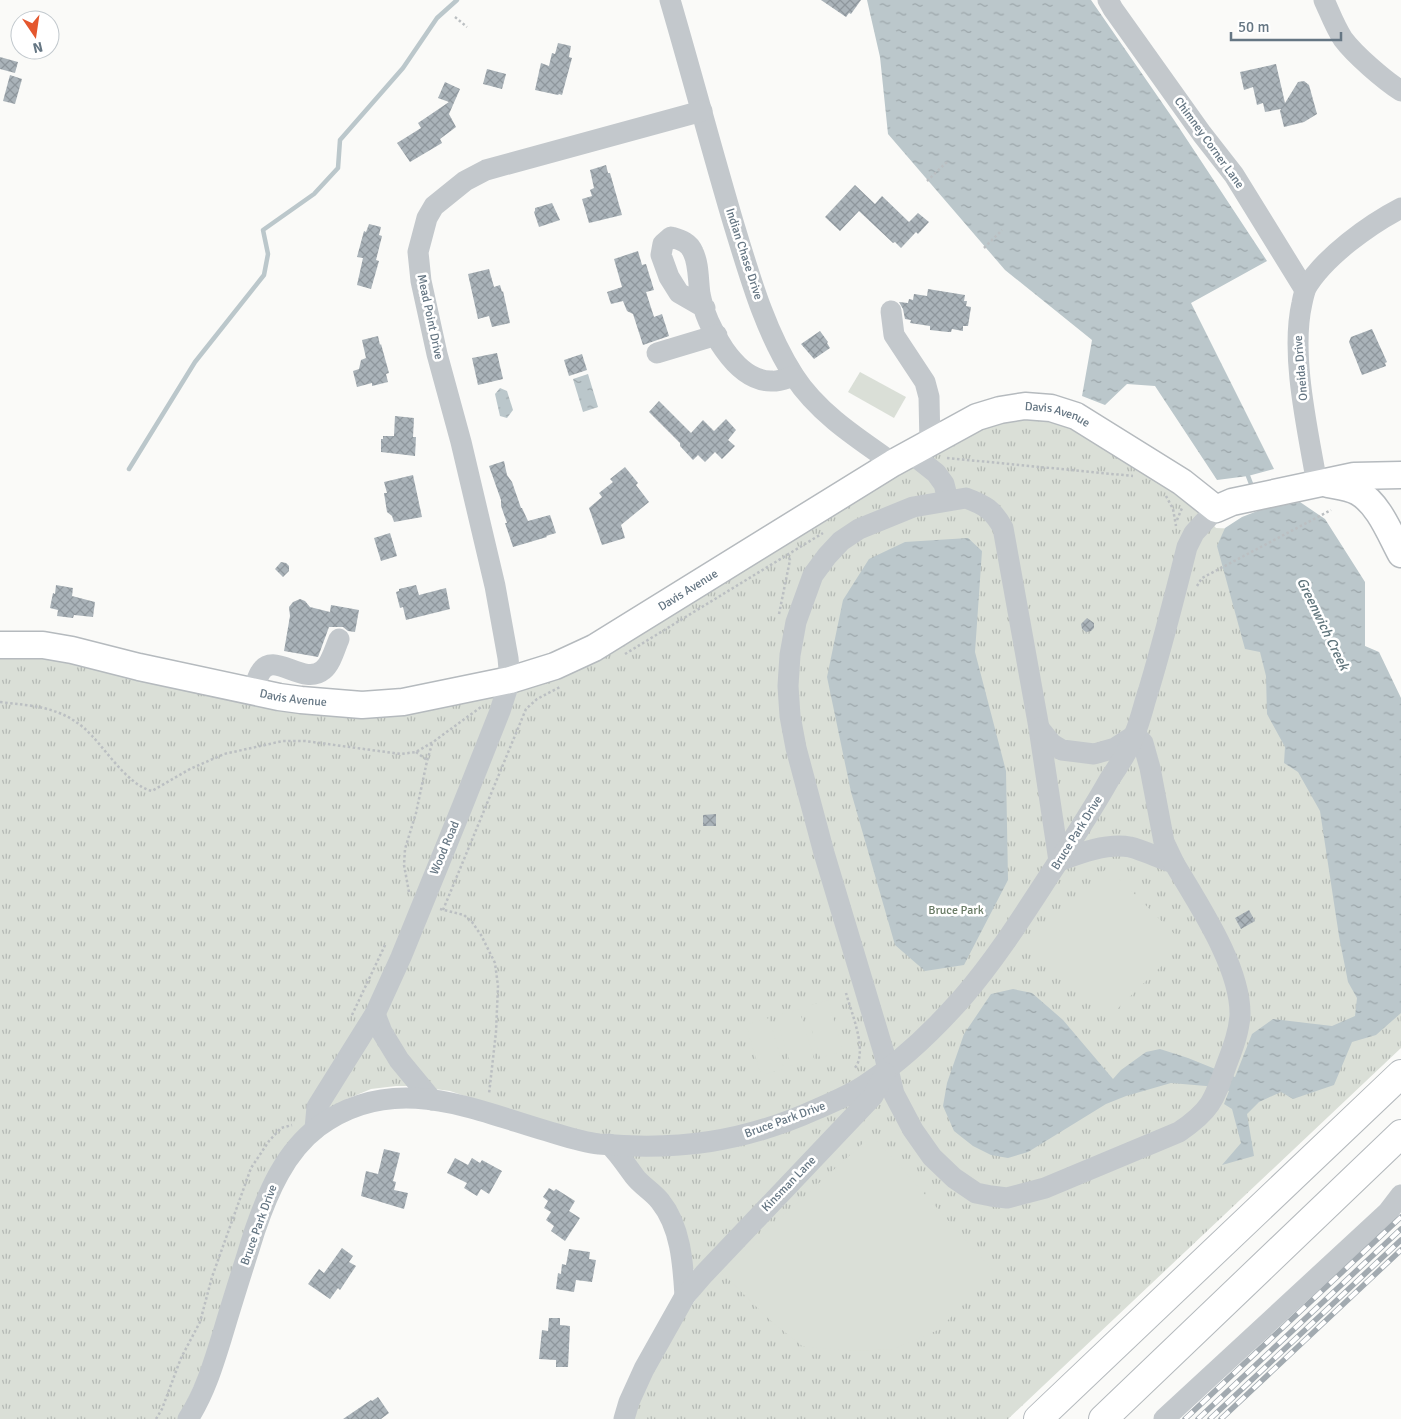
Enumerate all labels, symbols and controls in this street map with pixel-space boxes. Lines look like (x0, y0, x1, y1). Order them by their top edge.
north arrow (10, 10, 60, 60)
scale bar (1231, 10, 1341, 42)
text: 50 m (1238, 18, 1269, 36)
text: N (31, 38, 44, 57)
street label: Chimney Corner Lane (1171, 94, 1247, 192)
street label: Indian Chase Drive (722, 206, 766, 302)
street label: Mead Point Drive (414, 273, 446, 361)
street label: Oneida Drive (1291, 335, 1311, 401)
street label: Davis Avenue (1024, 399, 1093, 430)
street label: Davis Avenue (655, 566, 721, 614)
water label: Greenwich Creek (1293, 575, 1354, 675)
street label: Davis Avenue (258, 686, 327, 710)
street label: Bruce Park Drive (1048, 793, 1106, 873)
street label: Wood Road (427, 819, 463, 877)
park label: Bruce Park (928, 903, 984, 918)
street label: Bruce Park Drive (743, 1098, 827, 1142)
street label: Kinsman Lane (759, 1153, 819, 1215)
street label: Bruce Park Drive (237, 1183, 281, 1267)

